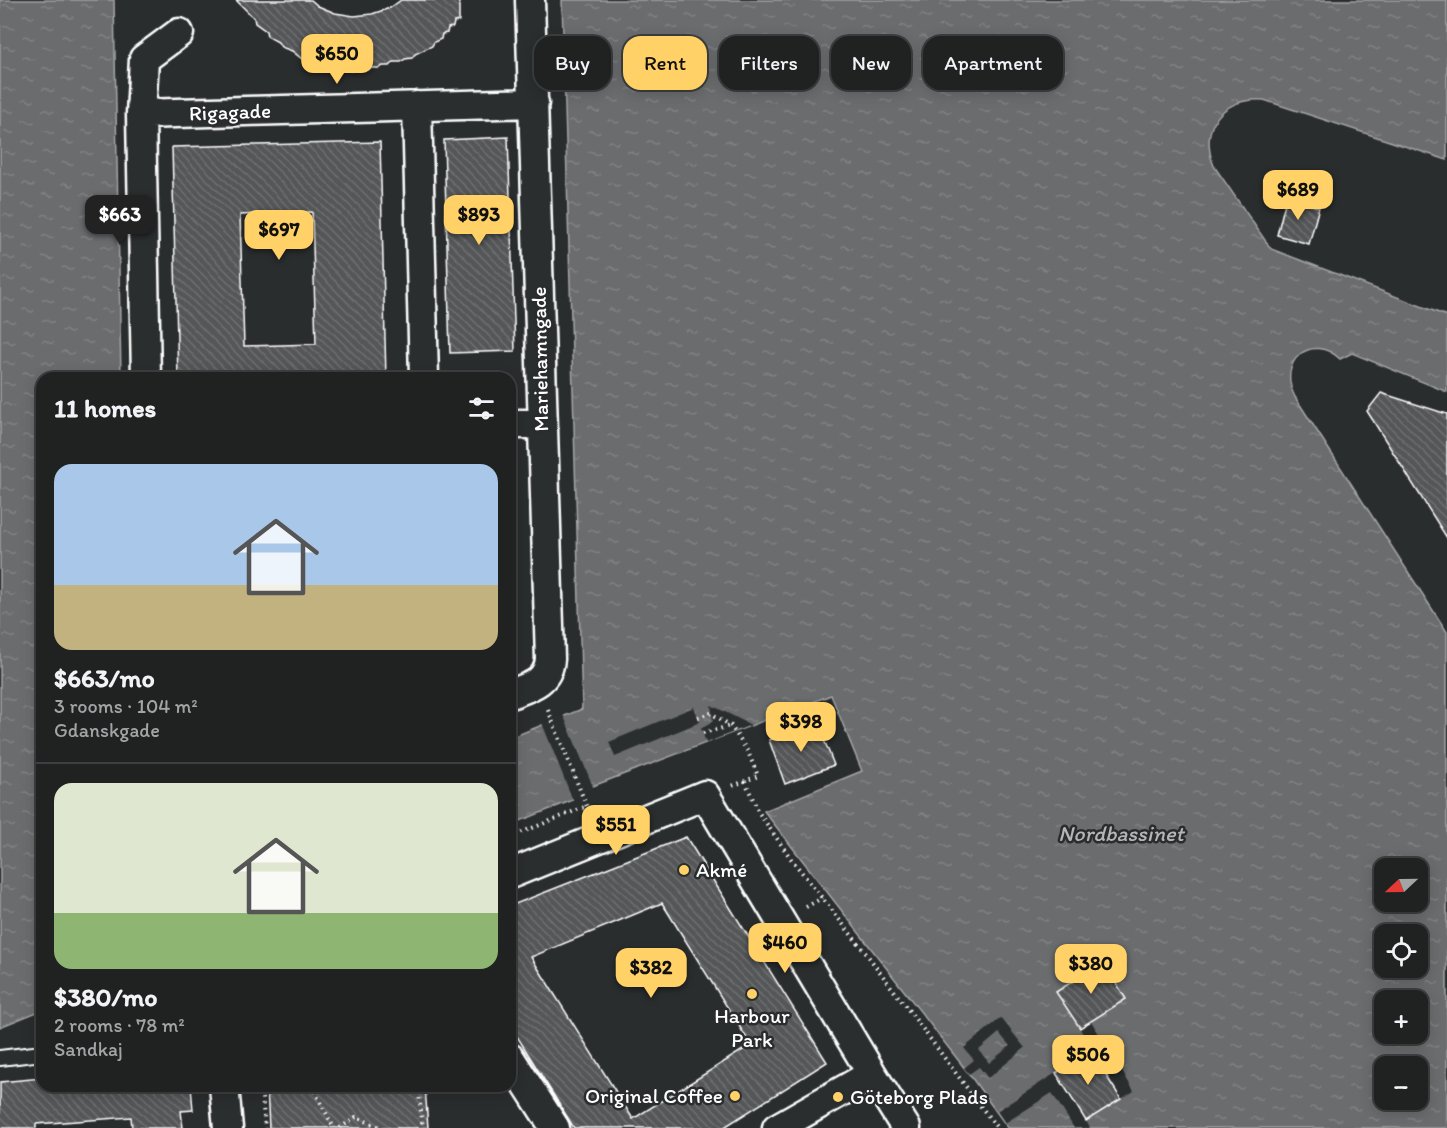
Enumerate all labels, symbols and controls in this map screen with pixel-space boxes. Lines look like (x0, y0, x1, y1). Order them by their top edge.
pin: $650 (301, 34, 373, 85)
chip: Buy (534, 36, 611, 90)
chip: Rent (623, 36, 707, 90)
chip: Filters (719, 36, 819, 90)
chip: New (831, 36, 911, 90)
chip: Apartment (923, 36, 1063, 90)
text: $650 (315, 41, 359, 65)
street label: Rigagade (188, 98, 271, 125)
pin: $689 (1262, 170, 1334, 221)
text: $689 (1277, 177, 1319, 201)
pin: $663 (84, 195, 156, 246)
pin: $893 (443, 195, 515, 246)
text: $663 (99, 202, 141, 226)
text: $893 (458, 202, 500, 226)
pin: $697 (243, 210, 315, 261)
text: $697 (258, 217, 300, 241)
street label: Mariehamngade (526, 286, 553, 432)
text: 11 homes (54, 392, 156, 424)
icon: filters (465, 392, 498, 425)
icon: home (222, 503, 330, 611)
text: $663/mo (54, 662, 155, 694)
text: 3 rooms · 104 m² (54, 694, 198, 718)
pin: $398 (765, 702, 837, 753)
text: $398 (780, 709, 822, 733)
text: Gdanskgade (54, 718, 160, 742)
pin: $551 (580, 805, 652, 856)
text: $551 (596, 812, 636, 836)
water label: Nordbassinet (1058, 820, 1185, 847)
icon: home (222, 822, 330, 930)
place label: Akmé (696, 857, 747, 882)
north arrow (1374, 858, 1428, 912)
map controls (1374, 858, 1428, 1110)
marker: Akmé (677, 863, 691, 877)
pin: $460 (749, 923, 821, 974)
button: locate (1374, 924, 1428, 978)
text: $460 (762, 930, 808, 954)
pin: $380 (1055, 944, 1127, 995)
pin: $382 (615, 948, 687, 999)
text: $380 (1069, 951, 1113, 975)
text: $382 (630, 955, 672, 979)
text: $380/mo (54, 981, 158, 1013)
marker: Harbour Park (745, 987, 759, 1001)
button: + (1374, 990, 1428, 1044)
place label: Harbour Park (714, 1003, 790, 1052)
text: 2 rooms · 78 m² (54, 1013, 185, 1037)
pin: $506 (1052, 1035, 1124, 1086)
text: Sandkaj (54, 1037, 123, 1061)
text: $506 (1066, 1042, 1110, 1066)
button: − (1374, 1056, 1428, 1110)
place label: Original Coffee (585, 1083, 723, 1108)
place label: Göteborg Plads (850, 1084, 988, 1109)
marker: Original Coffee (728, 1089, 742, 1103)
marker: Göteborg Plads (831, 1090, 845, 1104)

